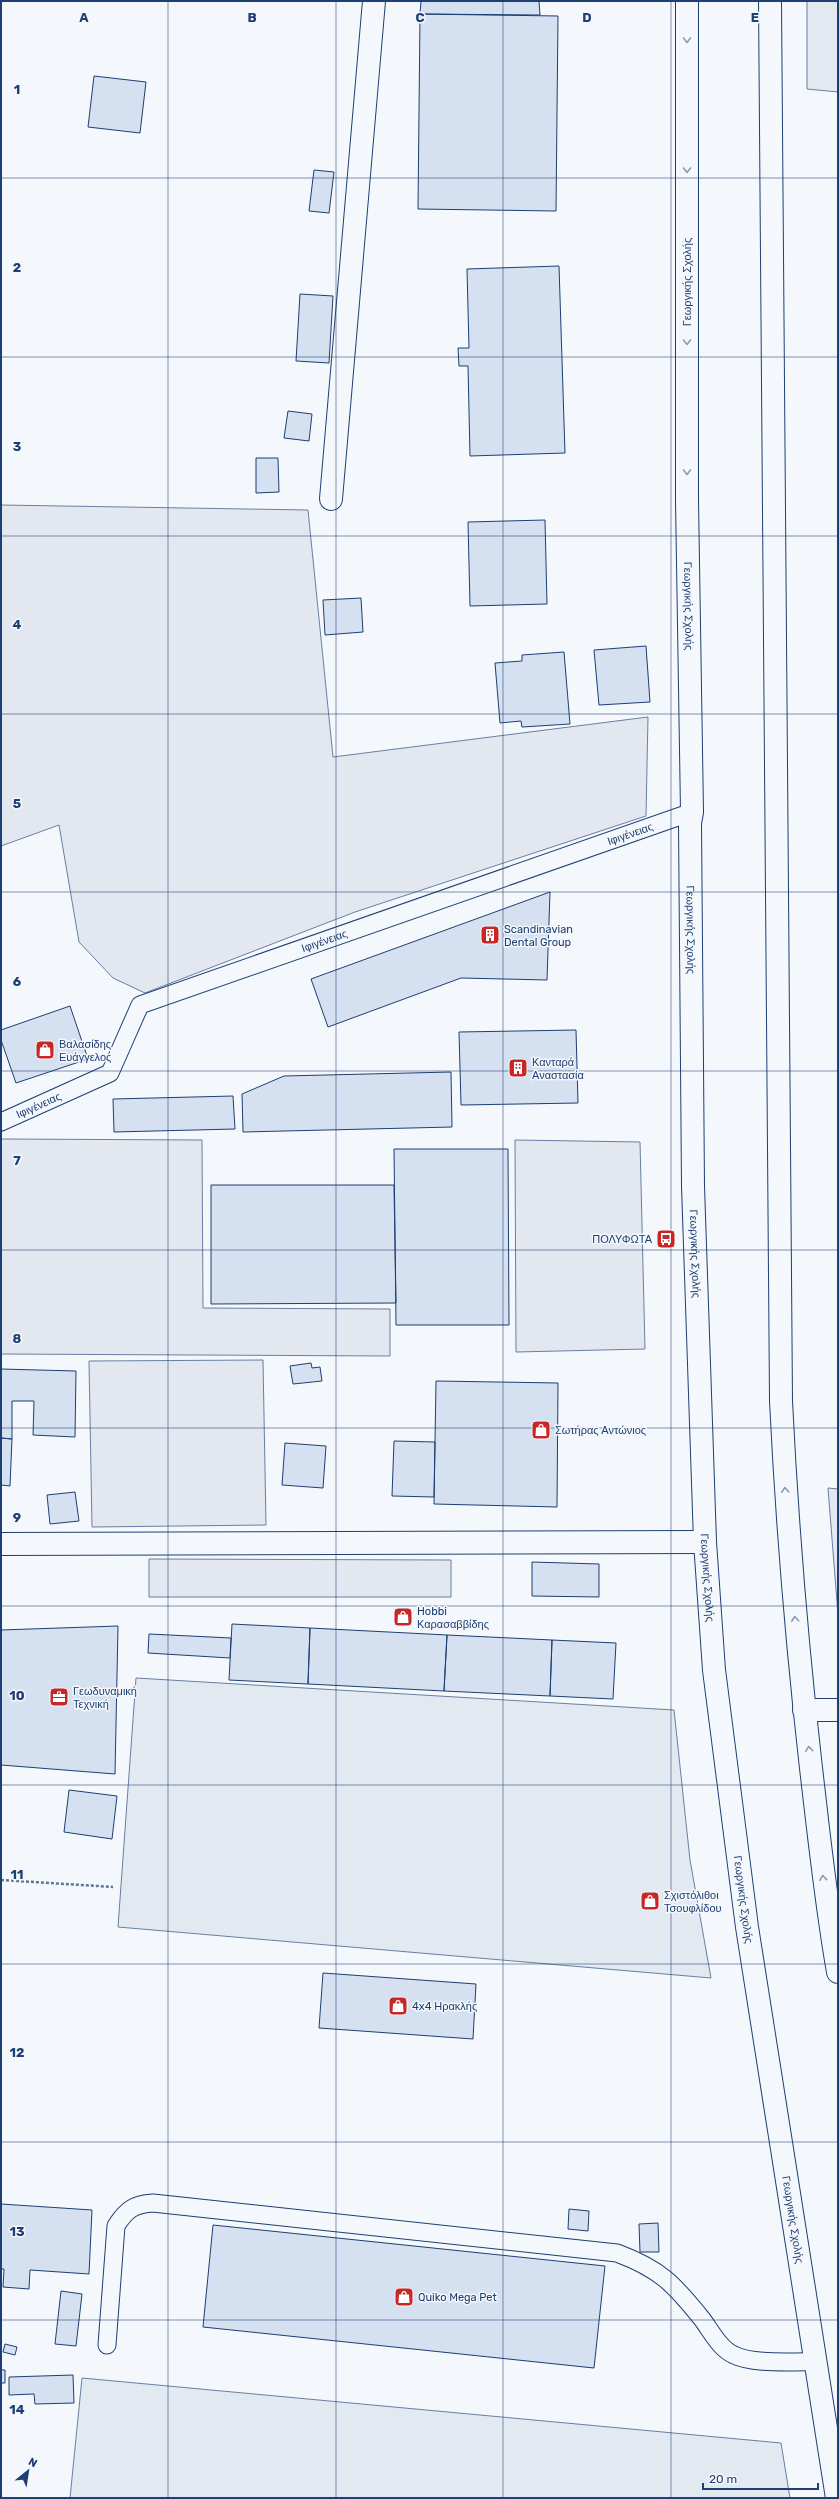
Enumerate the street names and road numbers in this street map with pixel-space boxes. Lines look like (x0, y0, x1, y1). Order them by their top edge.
street label: Γεωργικής Σχολής (681, 238, 694, 326)
street label: Γεωργικής Σχολής (681, 562, 695, 650)
street label: Ιφιγένειας (606, 820, 655, 848)
street label: Γεωργικής Σχολής (684, 885, 697, 974)
street label: Ιφιγένειας (300, 927, 349, 955)
street label: Ιφιγένειας (14, 1090, 63, 1121)
street label: Γεωργικής Σχολής (687, 1209, 703, 1298)
street label: Γεωργικής Σχολής (698, 1533, 717, 1622)
street label: Γεωργικής Σχολής (731, 1855, 755, 1944)
street label: Γεωργικής Σχολής (779, 2175, 806, 2264)

